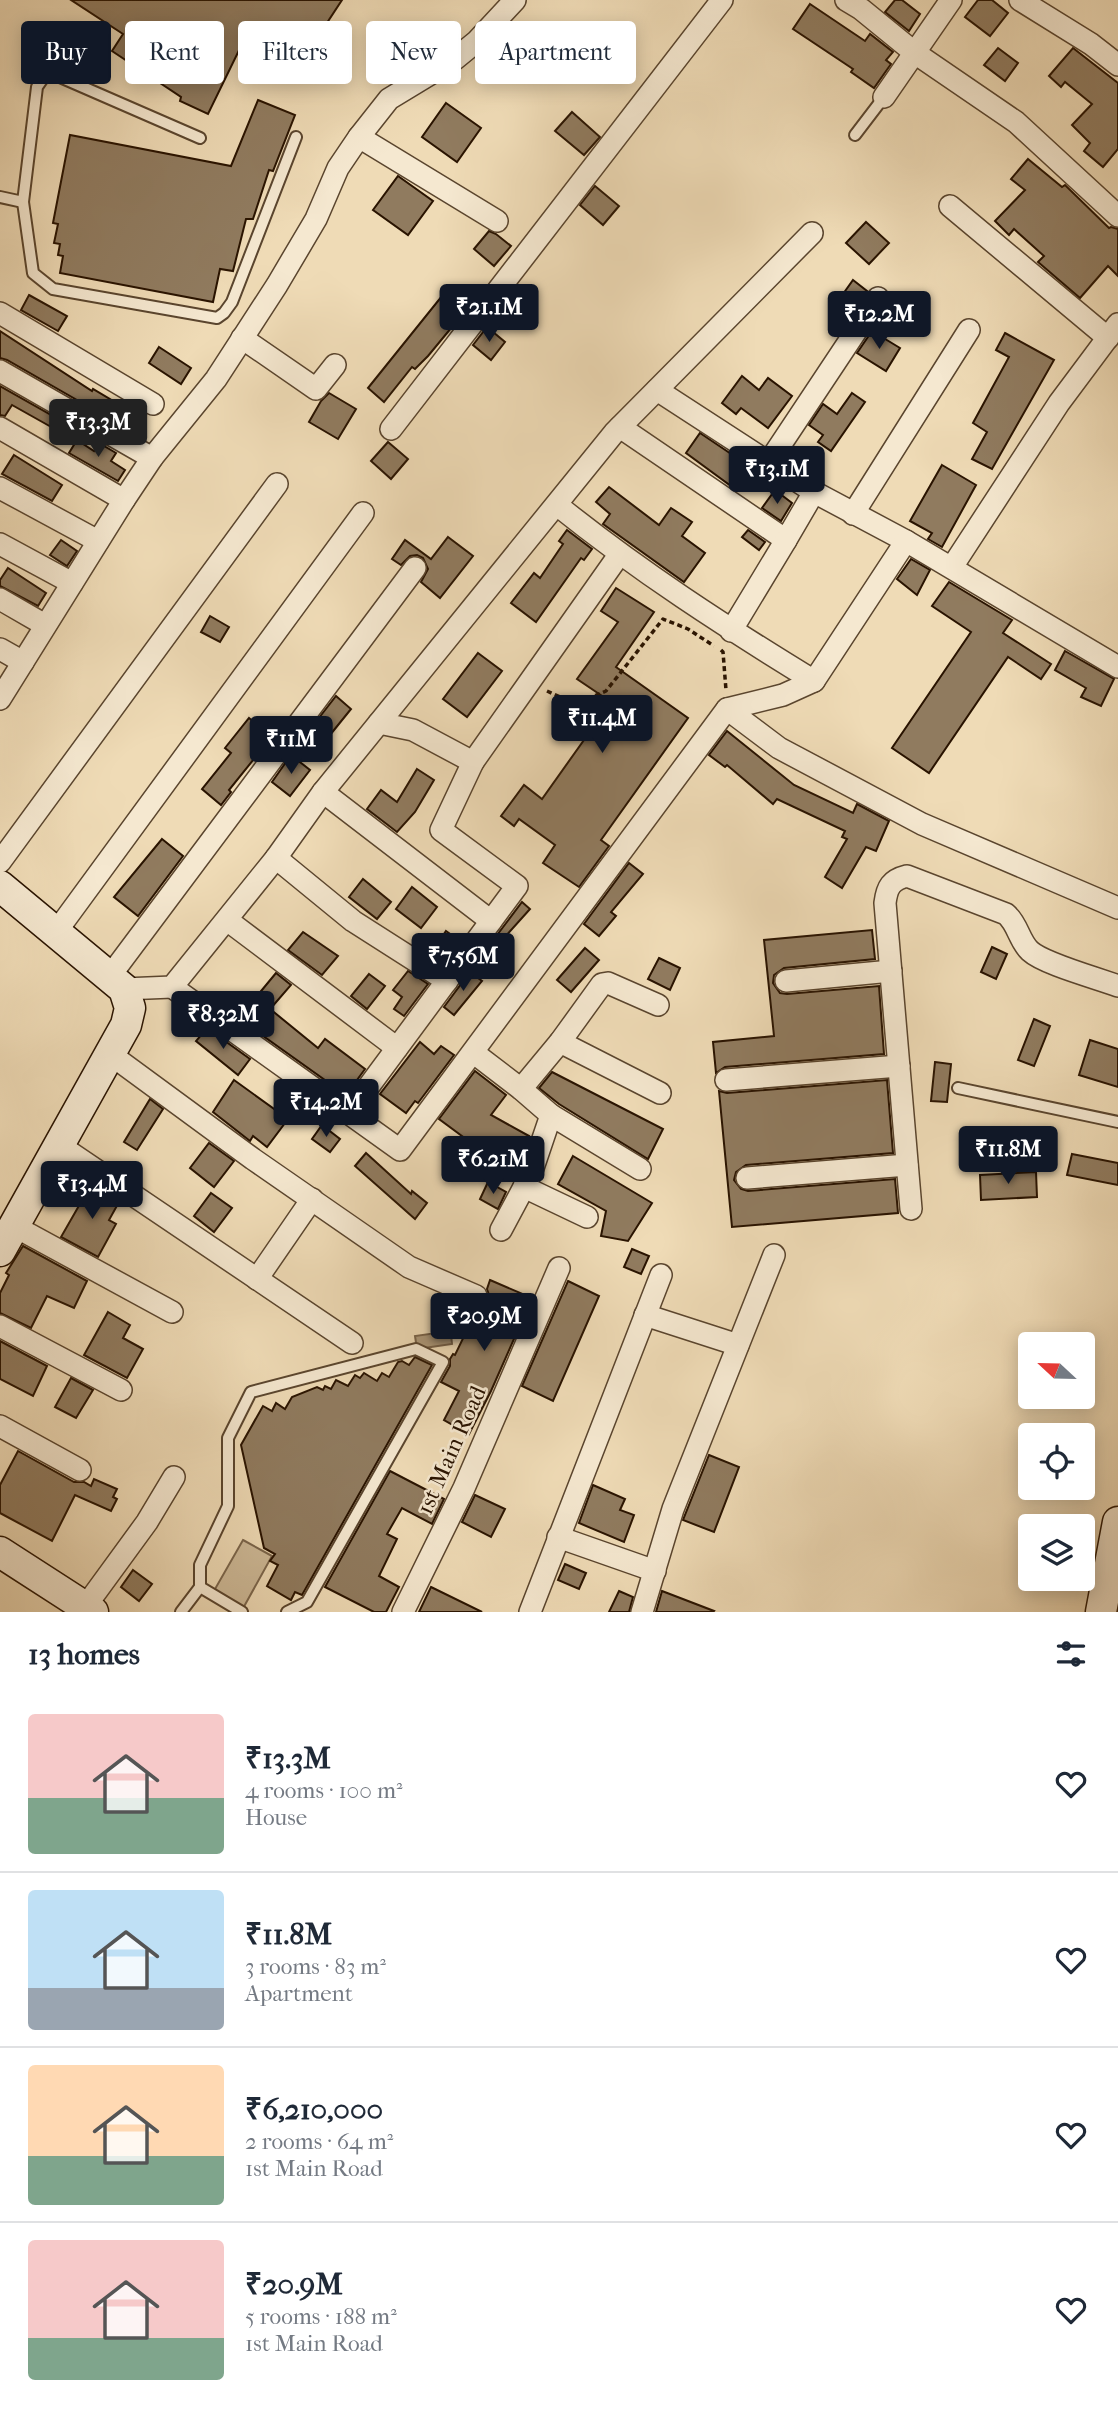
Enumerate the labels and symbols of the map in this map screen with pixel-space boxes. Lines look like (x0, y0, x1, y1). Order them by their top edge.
pin: ₹21.1M (432, 284, 546, 344)
pin: ₹12.2M (822, 292, 936, 351)
pin: ₹13.3M (41, 400, 155, 459)
pin: ₹13.1M (720, 447, 834, 506)
pin: ₹11.4M (545, 696, 659, 755)
pin: ₹11M (250, 716, 332, 776)
pin: ₹7.56M (406, 934, 520, 993)
pin: ₹8.32M (166, 992, 280, 1051)
pin: ₹14.2M (269, 1080, 383, 1139)
pin: ₹11.8M (951, 1126, 1065, 1186)
pin: ₹6.21M (436, 1136, 550, 1196)
pin: ₹13.4M (35, 1162, 149, 1221)
pin: ₹20.9M (427, 1294, 541, 1353)
north arrow (1018, 1332, 1096, 1409)
street label: 1st Main Road (411, 1381, 492, 1519)

